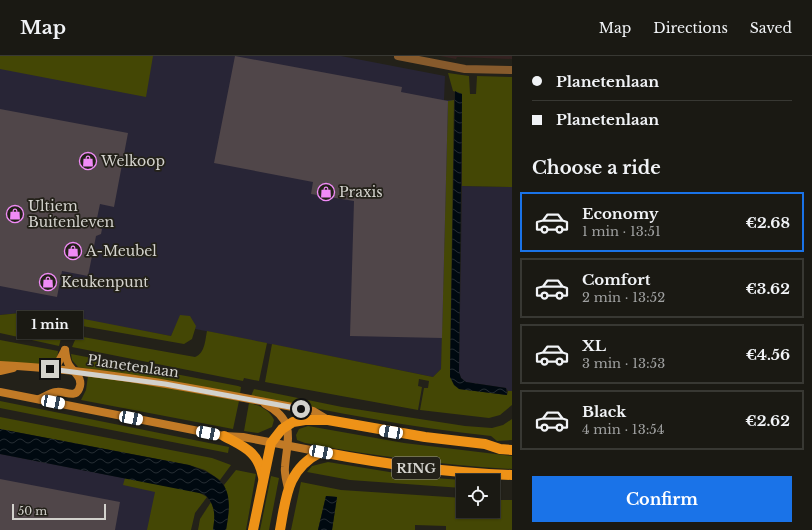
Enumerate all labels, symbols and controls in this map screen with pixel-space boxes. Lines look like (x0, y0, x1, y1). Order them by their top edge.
text: Map (20, 16, 66, 39)
text: Map (599, 19, 631, 37)
text: Directions (653, 19, 728, 37)
text: Saved (750, 19, 792, 37)
text: Planetenlaan (556, 72, 659, 91)
text: Planetenlaan (556, 110, 659, 129)
shop icon: Welkoop (78, 151, 98, 171)
place label: Welkoop (100, 152, 165, 170)
text: Choose a ride (532, 157, 661, 179)
shop icon: Praxis (316, 182, 336, 202)
place label: Praxis (339, 183, 383, 201)
place label: Ultiem Buitenleven (28, 197, 114, 231)
shop icon: Ultiem Buitenleven (5, 204, 25, 224)
icon: car (534, 204, 570, 240)
text: Economy (582, 204, 659, 223)
text: €2.68 (745, 213, 790, 232)
text: 1 min · 13:51 (582, 223, 661, 240)
shop icon: A-Meubel (63, 241, 83, 261)
place label: A-Meubel (85, 242, 157, 260)
icon: car (534, 270, 570, 306)
text: Comfort (582, 270, 650, 289)
shop icon: Keukenpunt (38, 272, 58, 292)
place label: Keukenpunt (61, 273, 149, 291)
text: €3.62 (745, 279, 790, 298)
text: 2 min · 13:52 (582, 289, 665, 306)
callout: 1 min (17, 311, 83, 339)
text: 1 min (31, 316, 69, 333)
icon: car (534, 336, 570, 372)
text: XL (582, 336, 606, 355)
text: €4.56 (746, 345, 790, 364)
street label: Planetenlaan (86, 351, 180, 381)
text: 3 min · 13:53 (582, 355, 665, 372)
route end (41, 360, 59, 378)
car (40, 394, 66, 410)
route start (292, 400, 310, 418)
icon: car (534, 402, 570, 438)
text: Black (582, 402, 626, 421)
car (118, 410, 144, 426)
text: €2.62 (745, 411, 790, 430)
text: 4 min · 13:54 (582, 421, 664, 438)
car (378, 424, 404, 440)
car (195, 425, 221, 441)
car (308, 444, 334, 460)
road number: RING (392, 457, 440, 479)
map controls (456, 474, 500, 518)
button: locate (456, 474, 500, 518)
button: Confirm (532, 476, 792, 522)
scale bar (12, 502, 106, 521)
text: 50 m (18, 504, 47, 518)

